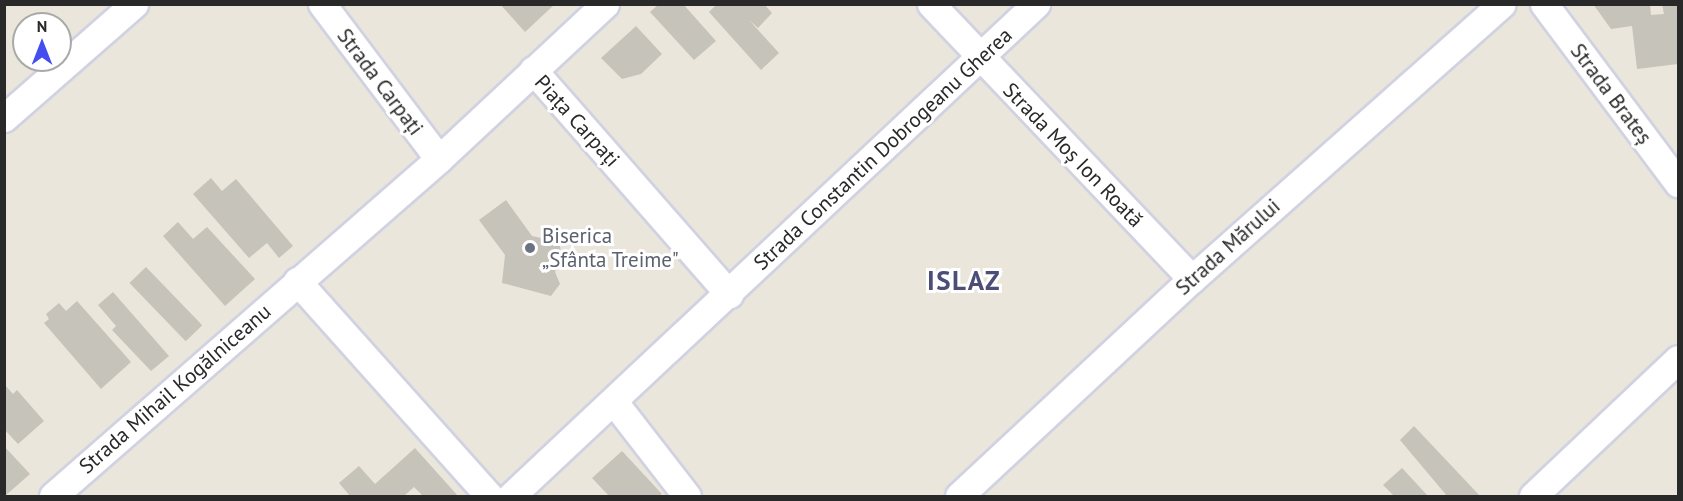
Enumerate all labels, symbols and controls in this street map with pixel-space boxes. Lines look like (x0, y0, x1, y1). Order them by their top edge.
north arrow (12, 12, 72, 72)
text: N (37, 16, 47, 36)
street label: Strada Constantin Dobrogeanu Gherea (749, 23, 1017, 275)
street label: Strada Carpați (332, 24, 428, 140)
street label: Strada Brateș (1565, 39, 1657, 149)
street label: Piața Carpați (529, 70, 625, 172)
street label: Strada Moș Ion Roată (998, 78, 1148, 232)
street label: Strada Mărului (1171, 194, 1285, 300)
place label: Biserica „Sfânta Treime" (542, 223, 679, 273)
marker: Biserica „Sfânta Treime" (523, 241, 537, 255)
district label: ISLAZ (927, 265, 1001, 297)
street label: Strada Mihail Kogălniceanu (74, 299, 276, 479)

